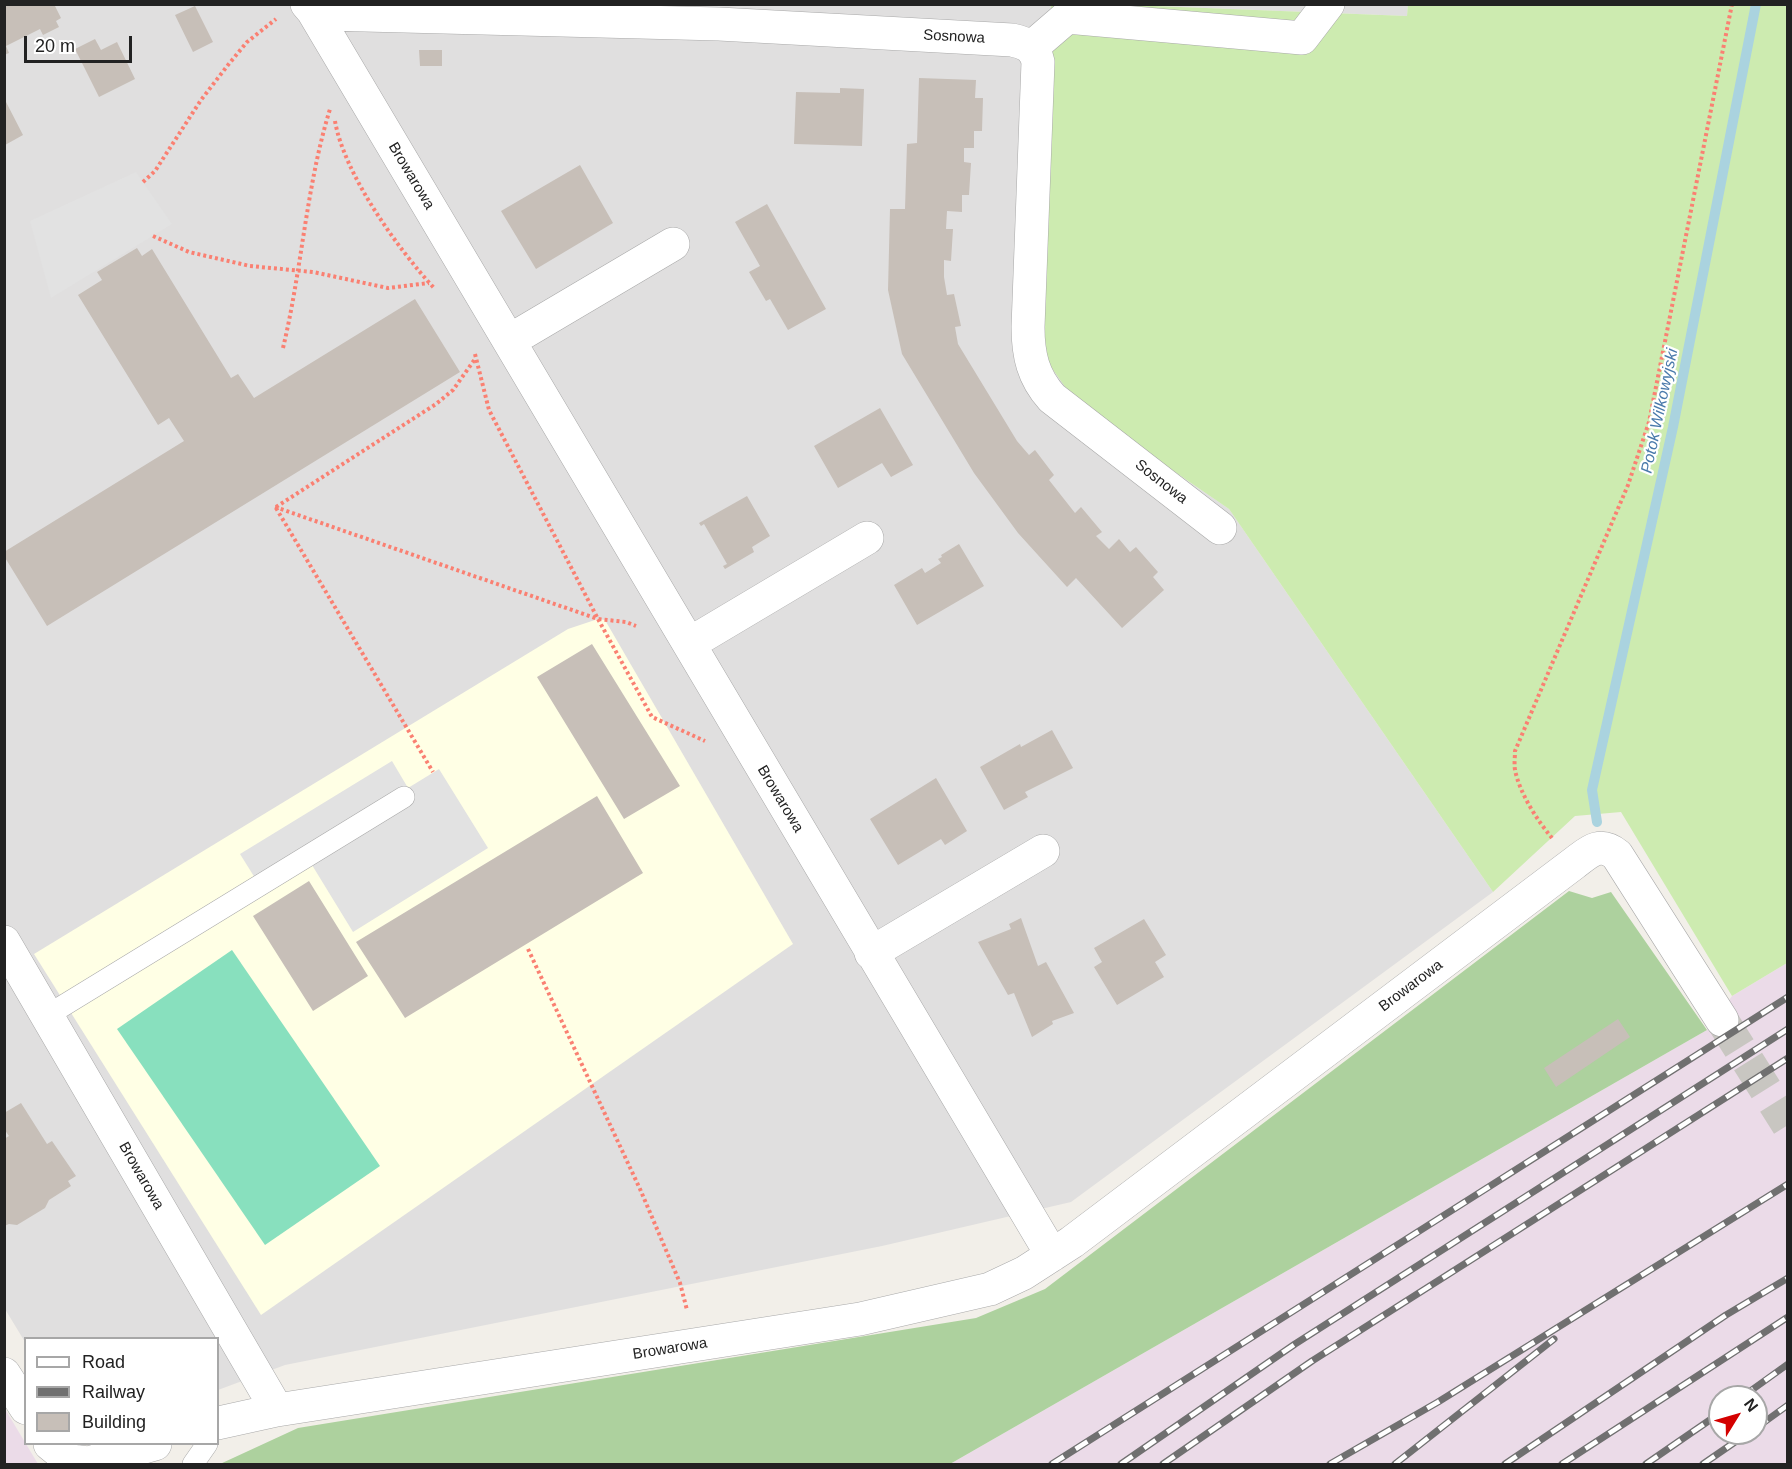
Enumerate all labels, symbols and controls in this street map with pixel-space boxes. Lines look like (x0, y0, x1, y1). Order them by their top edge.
scale bar (27, 24, 135, 62)
street label: Sosnowa (923, 26, 985, 48)
text: 20 m (35, 36, 75, 56)
street label: Browarowa (384, 139, 438, 213)
water label: Potok Wilkowyjski (1637, 347, 1683, 475)
street label: Sosnowa (1131, 456, 1191, 508)
street label: Browarowa (753, 762, 807, 836)
street label: Browarowa (1376, 956, 1446, 1016)
street label: Browarowa (114, 1139, 168, 1213)
street label: Browarowa (632, 1334, 708, 1364)
legend (24, 1337, 219, 1445)
text: Road (82, 1352, 125, 1372)
text: Railway (82, 1382, 145, 1402)
north arrow (1708, 1385, 1768, 1445)
text: N (1741, 1395, 1761, 1415)
text: Building (82, 1412, 146, 1432)

